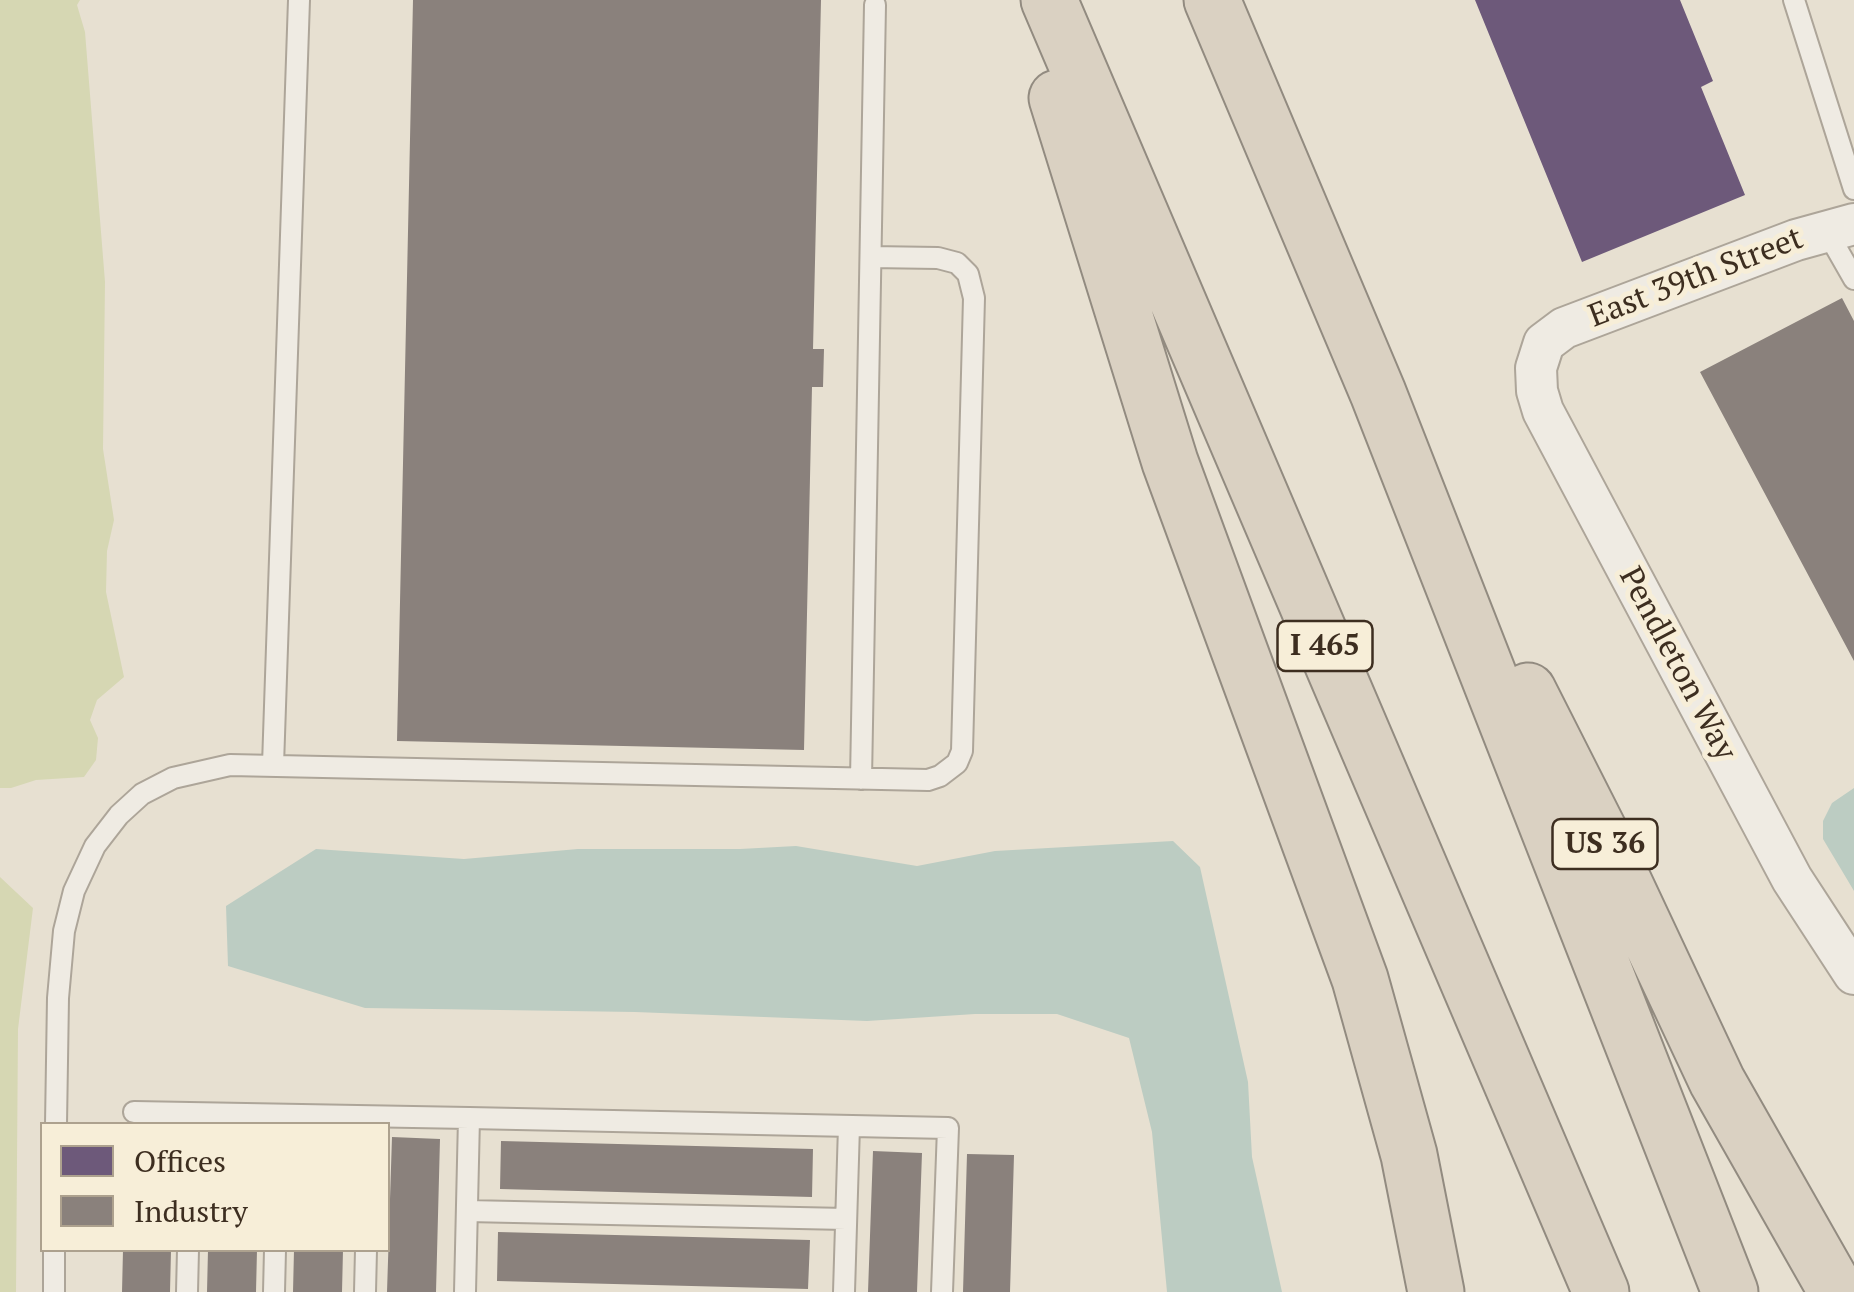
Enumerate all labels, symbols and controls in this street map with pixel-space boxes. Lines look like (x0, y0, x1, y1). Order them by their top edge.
street label: East 39th Street (1584, 220, 1808, 336)
street label: Pendleton Way (1610, 561, 1744, 767)
road number: I 465 (1278, 621, 1372, 671)
road number: US 36 (1552, 819, 1658, 869)
legend (40, 1122, 390, 1252)
text: Offices (134, 1141, 226, 1181)
text: Industry (134, 1191, 248, 1231)

